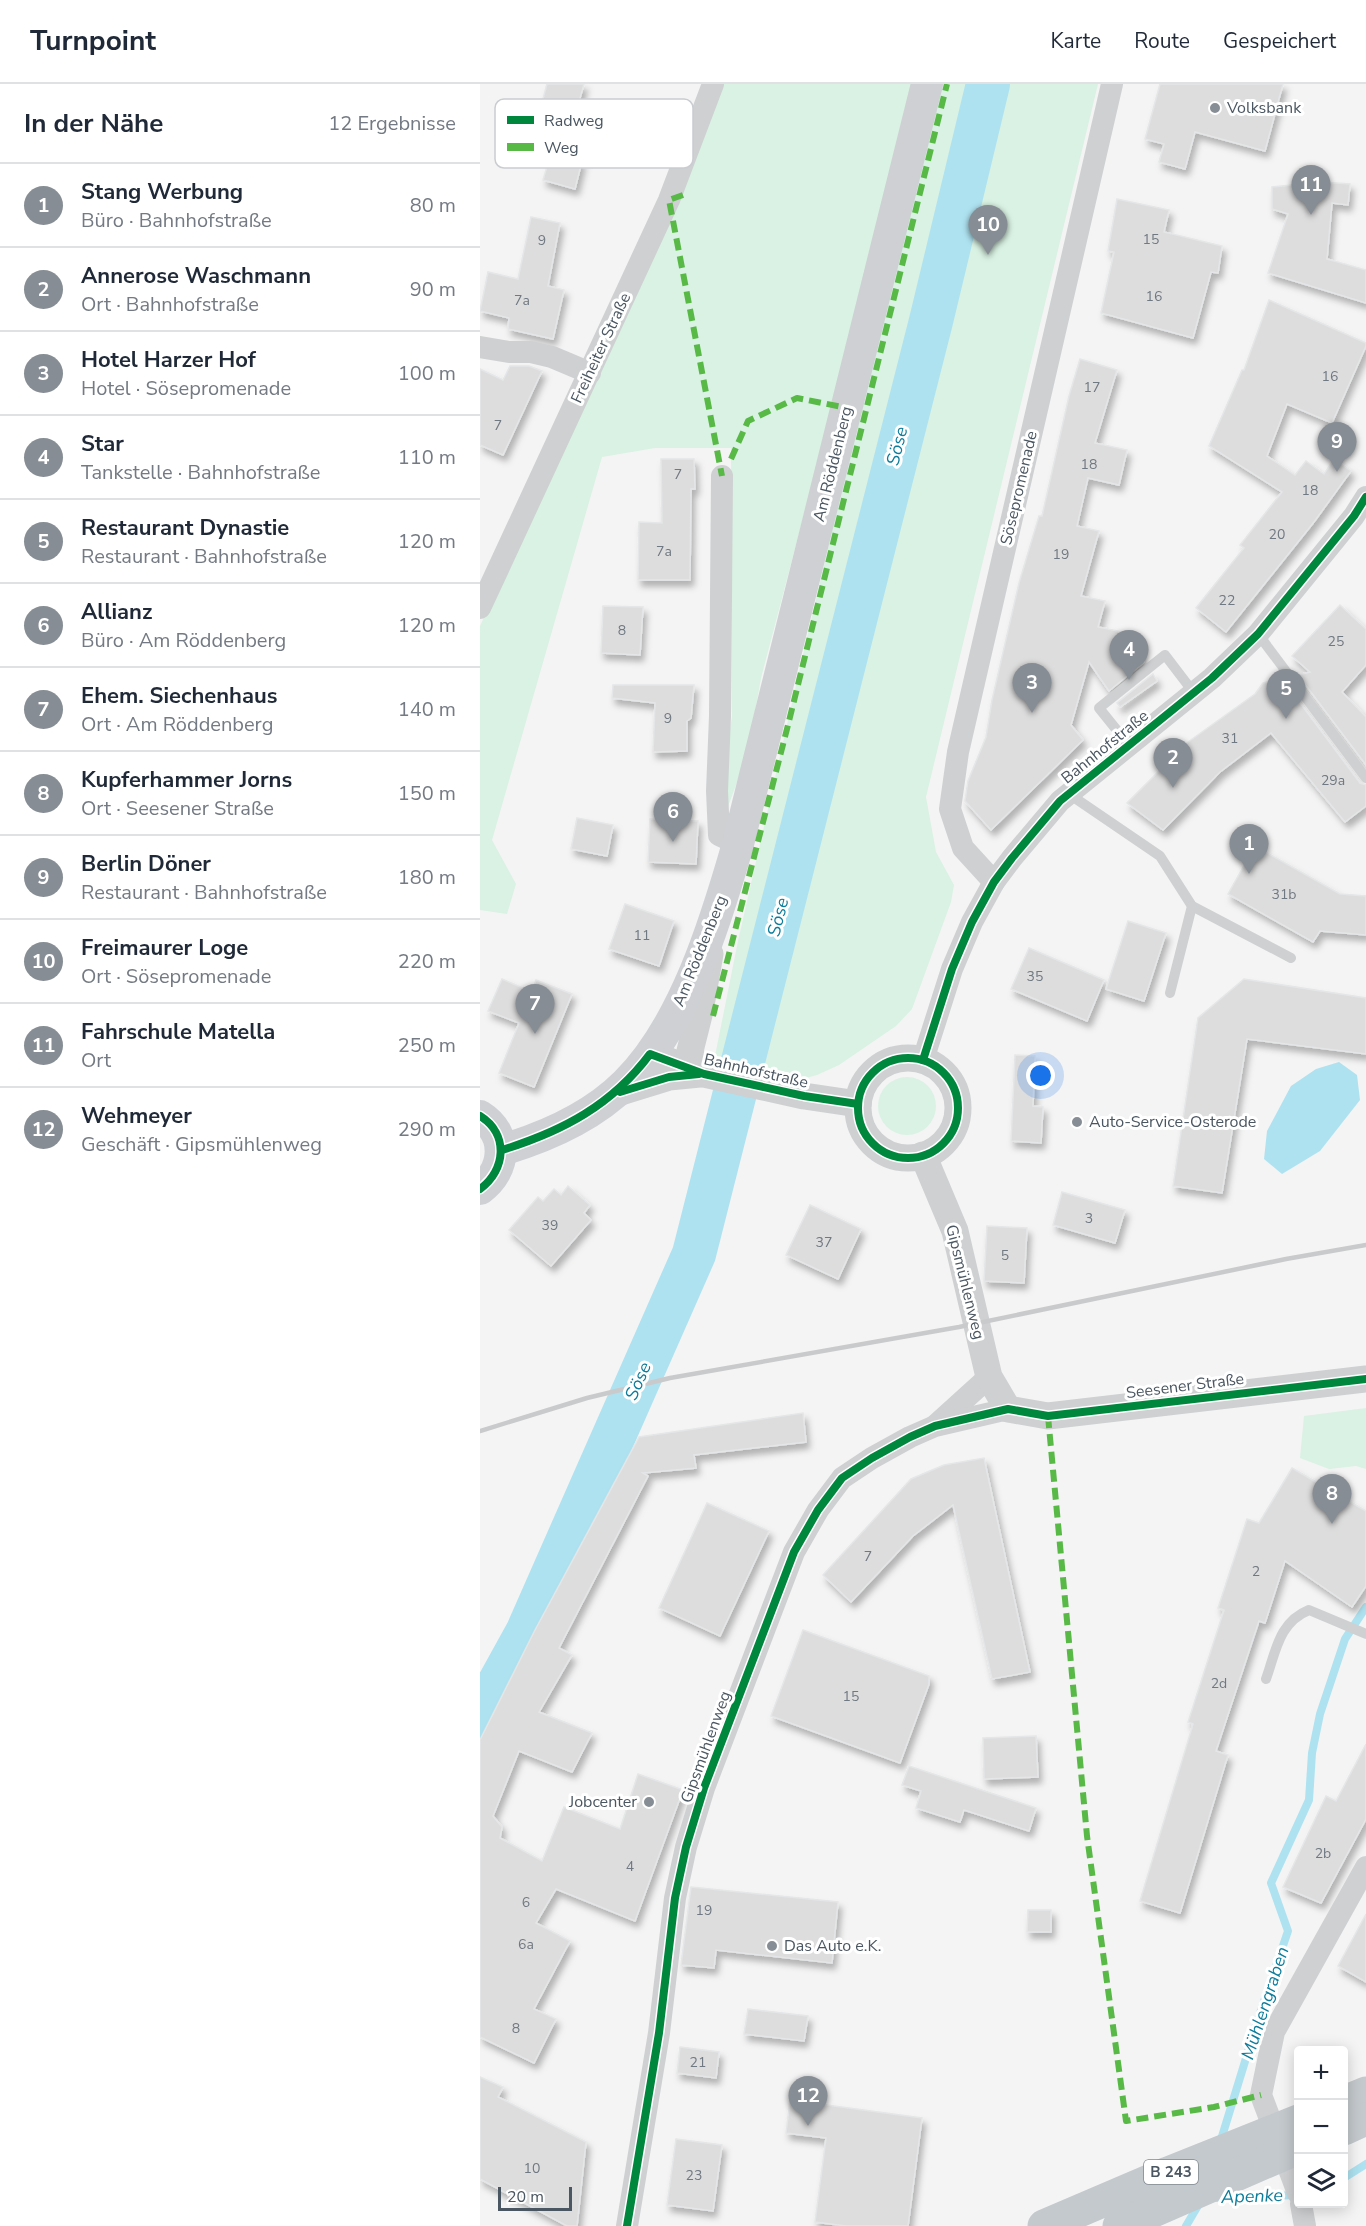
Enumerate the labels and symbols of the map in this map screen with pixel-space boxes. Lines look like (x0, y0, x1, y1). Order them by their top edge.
place label: Volksbank (1226, 97, 1302, 119)
legend (495, 99, 693, 168)
marker: Volksbank (1208, 101, 1222, 115)
text: Radweg (544, 110, 604, 132)
text: Weg (544, 137, 579, 159)
pin: 11 (1292, 166, 1330, 215)
pin: 10 (968, 206, 1008, 255)
house number: 15 (1143, 230, 1159, 249)
house number: 9 (538, 231, 546, 250)
house number: 16 (1146, 287, 1162, 306)
street label: Freiheiter Straße (566, 289, 636, 407)
house number: 7a (514, 291, 530, 310)
house number: 16 (1322, 367, 1338, 386)
house number: 17 (1084, 378, 1100, 397)
street label: Am Röddenberg (808, 404, 858, 524)
house number: 7 (494, 416, 502, 435)
pin: 9 (1318, 422, 1356, 472)
water label: Söse (881, 424, 914, 468)
street label: Sösepromenade (995, 429, 1043, 547)
house number: 18 (1081, 455, 1097, 474)
house number: 7 (674, 465, 682, 484)
house number: 18 (1302, 481, 1318, 500)
house number: 20 (1269, 525, 1285, 544)
house number: 7a (656, 542, 672, 561)
house number: 19 (1053, 545, 1069, 564)
house number: 22 (1219, 591, 1235, 610)
house number: 8 (618, 621, 626, 640)
pin: 4 (1110, 630, 1148, 680)
house number: 25 (1328, 632, 1344, 651)
pin: 3 (1012, 664, 1052, 713)
pin: 5 (1266, 670, 1306, 719)
street label: Bahnhofstraße (1057, 705, 1153, 789)
house number: 9 (664, 709, 672, 728)
house number: 31 (1222, 729, 1238, 748)
pin: 2 (1154, 738, 1192, 788)
house number: 29a (1321, 771, 1345, 790)
pin: 6 (654, 792, 692, 842)
pin: 1 (1230, 824, 1268, 874)
house number: 31b (1272, 885, 1296, 904)
street label: Am Röddenberg (668, 892, 732, 1010)
water label: Söse (762, 895, 795, 939)
house number: 11 (634, 926, 650, 945)
house number: 35 (1027, 967, 1043, 986)
pin: 7 (516, 984, 554, 1034)
street label: Bahnhofstraße (702, 1048, 810, 1094)
your location (1026, 1061, 1055, 1090)
place label: Auto-Service-Osterode (1089, 1111, 1256, 1133)
marker: Auto-Service-Osterode (1070, 1115, 1084, 1129)
house number: 3 (1085, 1209, 1093, 1228)
house number: 39 (542, 1216, 558, 1235)
street label: Gipsmühlenweg (940, 1222, 990, 1342)
house number: 37 (816, 1233, 832, 1252)
house number: 5 (1001, 1246, 1009, 1265)
water label: Söse (619, 1358, 657, 1404)
street label: Seesener Straße (1125, 1368, 1245, 1404)
pin: 8 (1312, 1474, 1352, 1524)
house number: 7 (864, 1547, 872, 1566)
house number: 2 (1252, 1562, 1260, 1581)
house number: 2d (1211, 1674, 1227, 1693)
house number: 15 (843, 1687, 859, 1706)
street label: Gipsmühlenweg (676, 1688, 736, 1806)
place label: Jobcenter (568, 1791, 637, 1813)
marker: Jobcenter (642, 1795, 656, 1809)
house number: 2b (1315, 1844, 1331, 1863)
house number: 4 (626, 1857, 634, 1876)
house number: 6 (522, 1893, 530, 1912)
house number: 19 (696, 1901, 712, 1920)
house number: 6a (518, 1935, 534, 1954)
place label: Das Auto e.K. (784, 1935, 881, 1957)
marker: Das Auto e.K. (765, 1939, 779, 1953)
water label: Mühlengraben (1235, 1943, 1295, 2063)
house number: 8 (512, 2019, 520, 2038)
house number: 21 (690, 2053, 706, 2072)
pin: 12 (788, 2076, 828, 2126)
house number: 10 (524, 2159, 540, 2178)
road number: B 243 (1144, 2160, 1198, 2184)
house number: 23 (686, 2166, 702, 2185)
water label: Apenke (1220, 2183, 1284, 2209)
scale bar (498, 2184, 572, 2212)

